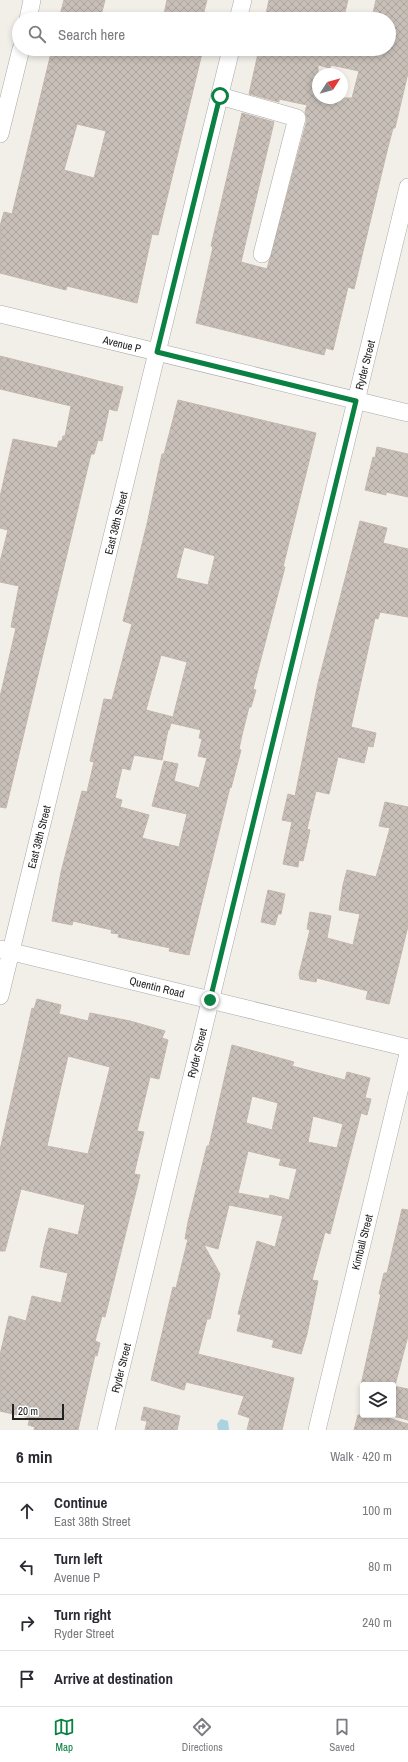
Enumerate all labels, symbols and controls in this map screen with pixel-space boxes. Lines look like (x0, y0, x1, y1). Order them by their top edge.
search box (12, 12, 396, 56)
icon: search (26, 23, 48, 45)
text: Search here (58, 24, 125, 45)
north arrow (312, 68, 348, 104)
route start (211, 87, 229, 105)
street label: Avenue P (100, 332, 143, 356)
street label: Ryder Street (352, 338, 378, 391)
street label: East 38th Street (101, 489, 131, 556)
street label: East 38th Street (24, 803, 54, 870)
street label: Quentin Road (128, 973, 186, 1001)
route end (201, 991, 219, 1009)
street label: Ryder Street (184, 1026, 210, 1079)
street label: Kimball Street (348, 1212, 376, 1271)
street label: Ryder Street (108, 1341, 134, 1394)
map controls (360, 1382, 396, 1418)
button: layers (360, 1382, 396, 1418)
scale bar (12, 1402, 64, 1421)
text: 20 m (18, 1404, 38, 1418)
text: 6 min (16, 1445, 52, 1468)
text: Walk · 420 m (330, 1448, 392, 1465)
text: Continue (54, 1492, 107, 1513)
icon: ahead (16, 1500, 38, 1522)
text: 100 m (362, 1502, 392, 1519)
text: East 38th Street (54, 1513, 130, 1530)
text: Turn left (54, 1548, 102, 1569)
icon: left (16, 1556, 38, 1578)
text: 80 m (368, 1558, 392, 1575)
text: Avenue P (54, 1569, 100, 1586)
text: Turn right (54, 1604, 111, 1625)
icon: right (16, 1612, 38, 1634)
text: 240 m (362, 1614, 392, 1631)
text: Ryder Street (54, 1625, 114, 1642)
icon: arrive (16, 1668, 38, 1690)
text: Arrive at destination (54, 1668, 173, 1689)
tab: Map (53, 1716, 75, 1754)
tab: Directions (182, 1716, 223, 1754)
tab: Saved (329, 1716, 355, 1754)

